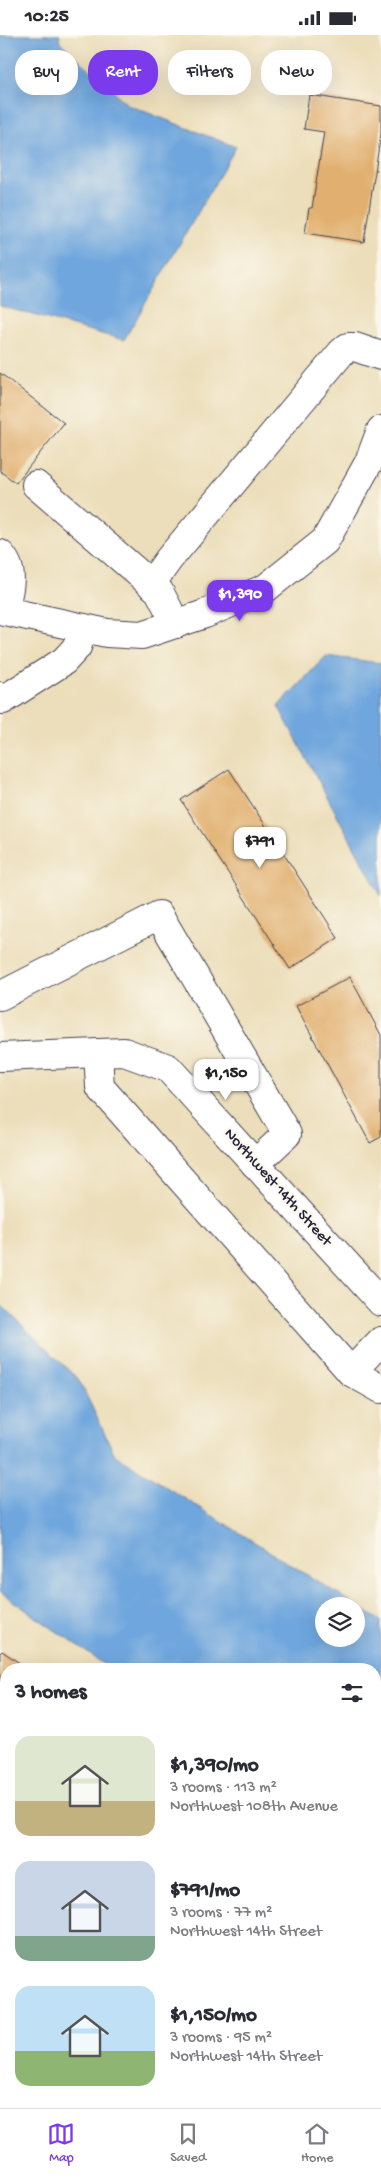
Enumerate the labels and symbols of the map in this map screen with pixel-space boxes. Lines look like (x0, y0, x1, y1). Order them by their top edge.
pin: $1,390 (199, 579, 281, 622)
pin: $791 (230, 827, 290, 869)
pin: $1,150 (185, 1059, 267, 1101)
street label: Northwest 14th Street (219, 1125, 336, 1252)

